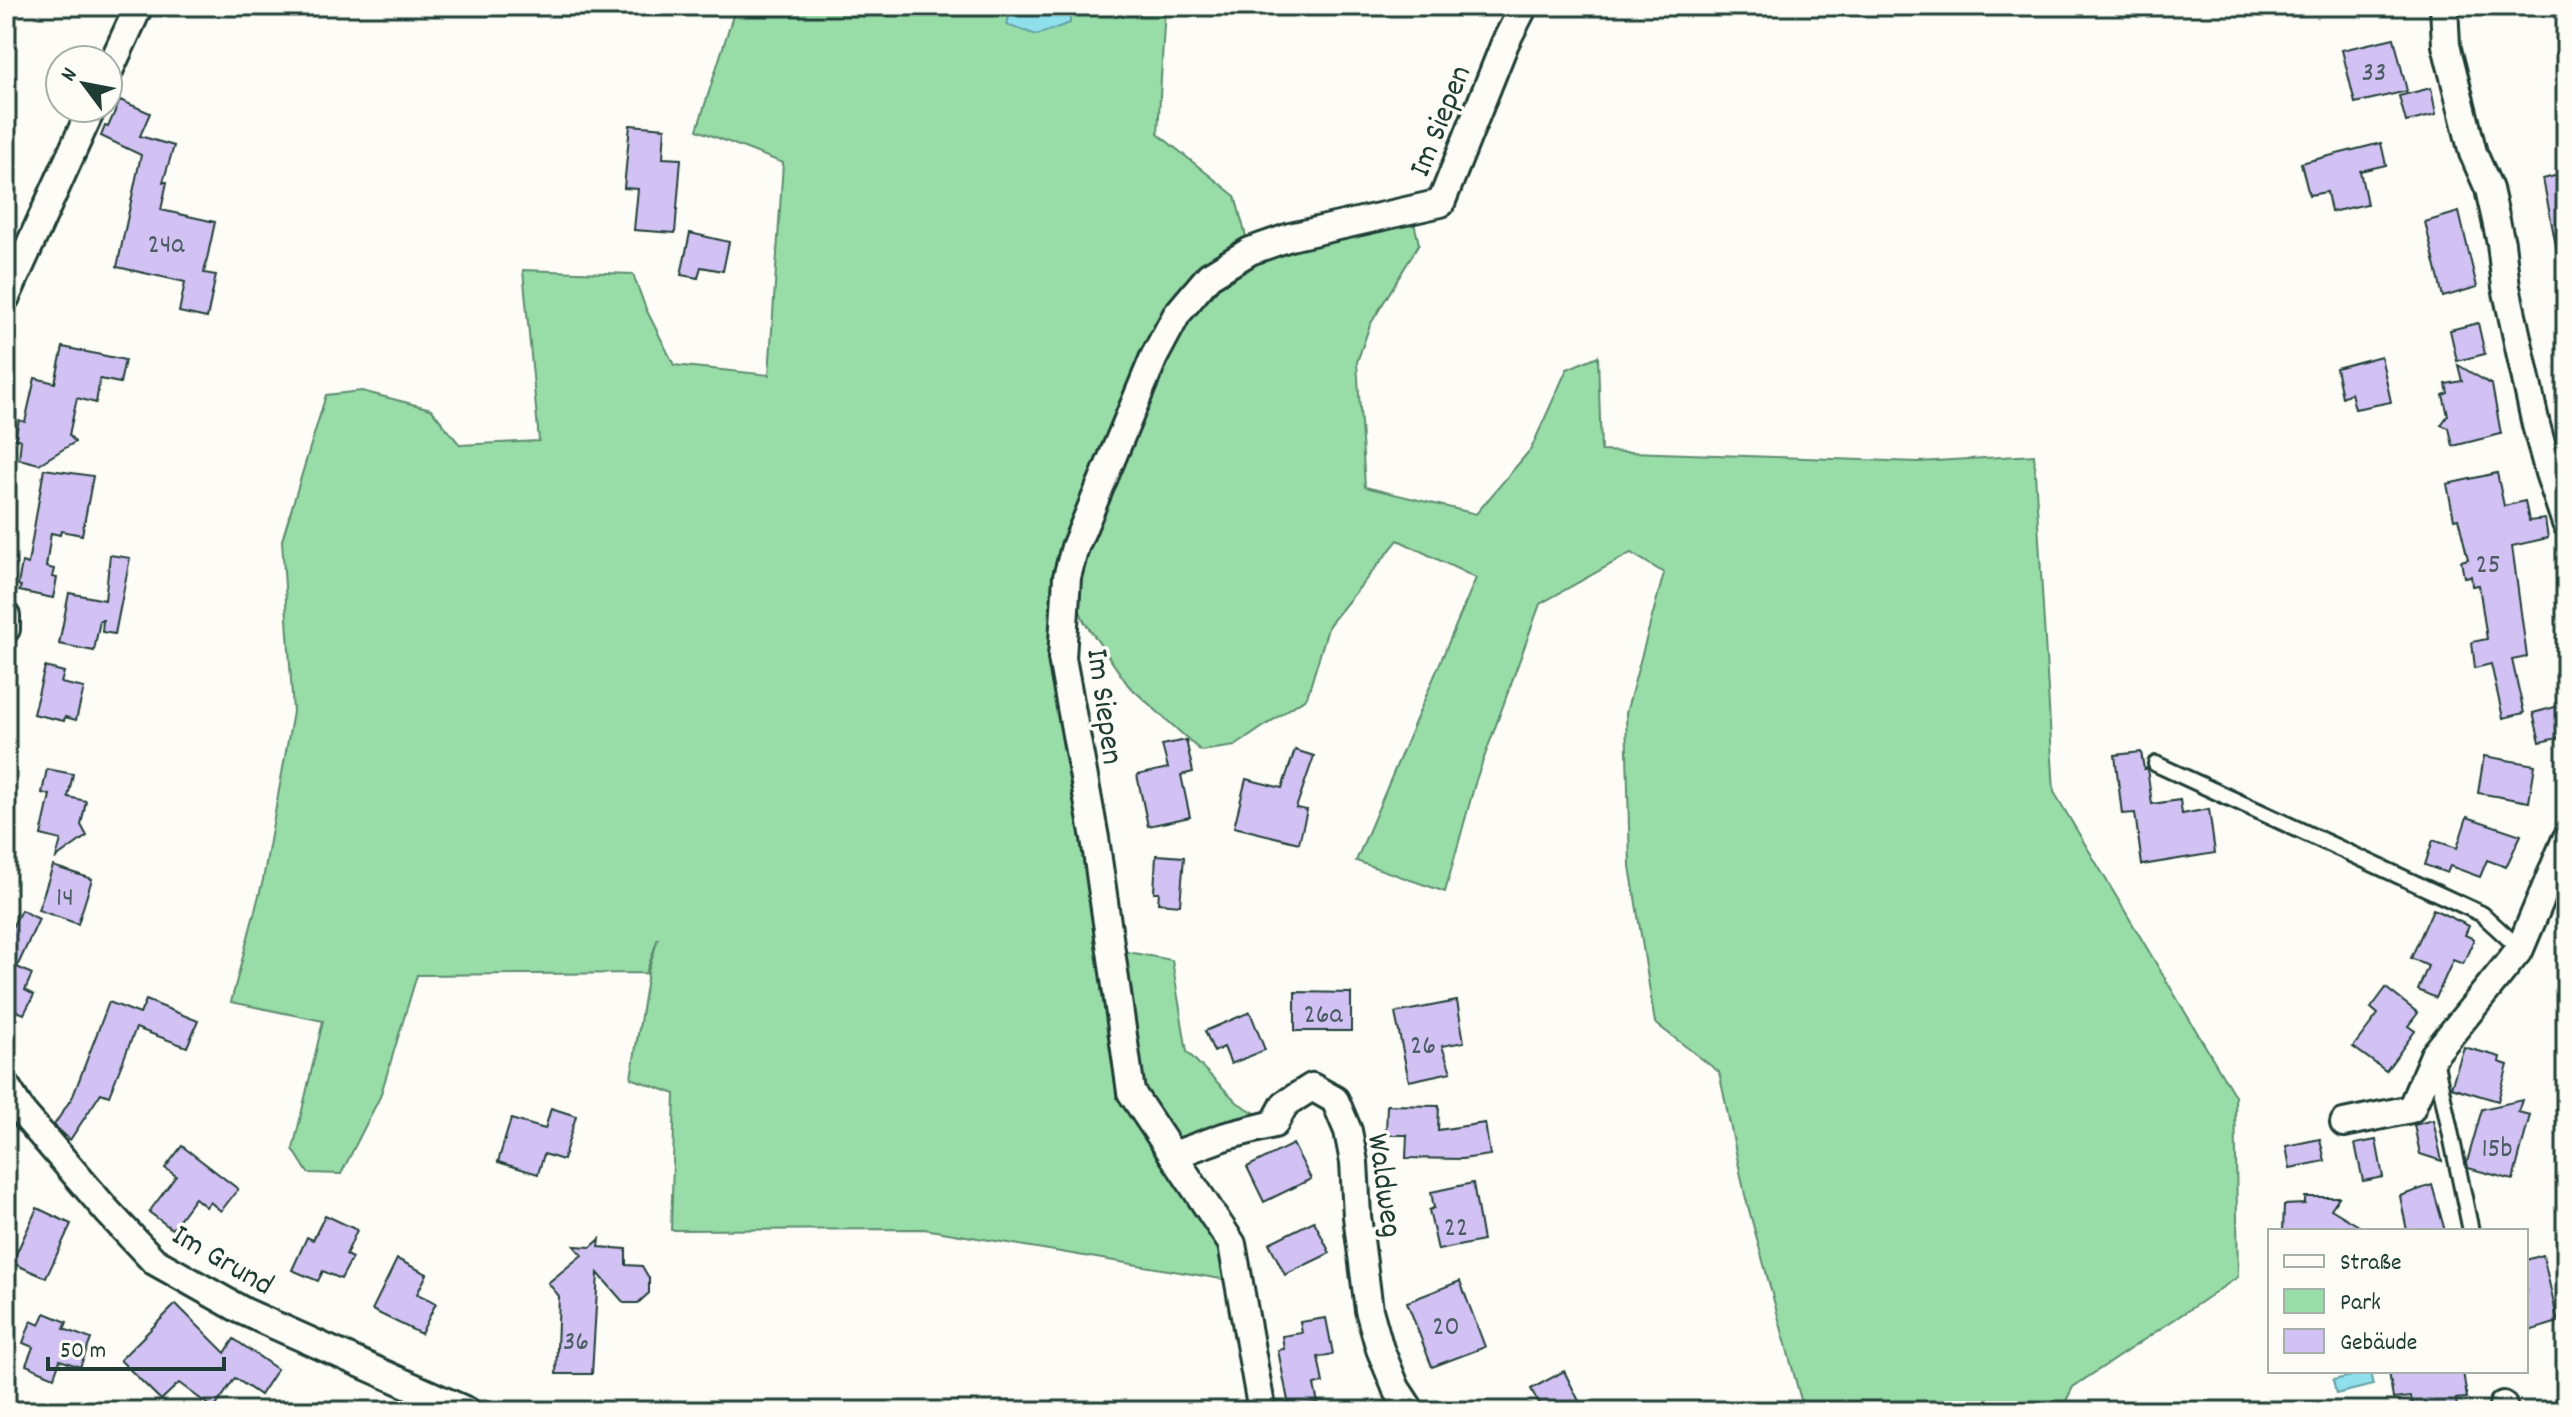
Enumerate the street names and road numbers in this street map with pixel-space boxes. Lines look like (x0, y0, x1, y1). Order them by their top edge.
street label: Im Siepen (1399, 59, 1486, 185)
street label: Im Siepen (1071, 646, 1133, 768)
street label: Waldweg (1352, 1131, 1412, 1241)
street label: Im Grund (162, 1215, 281, 1310)

